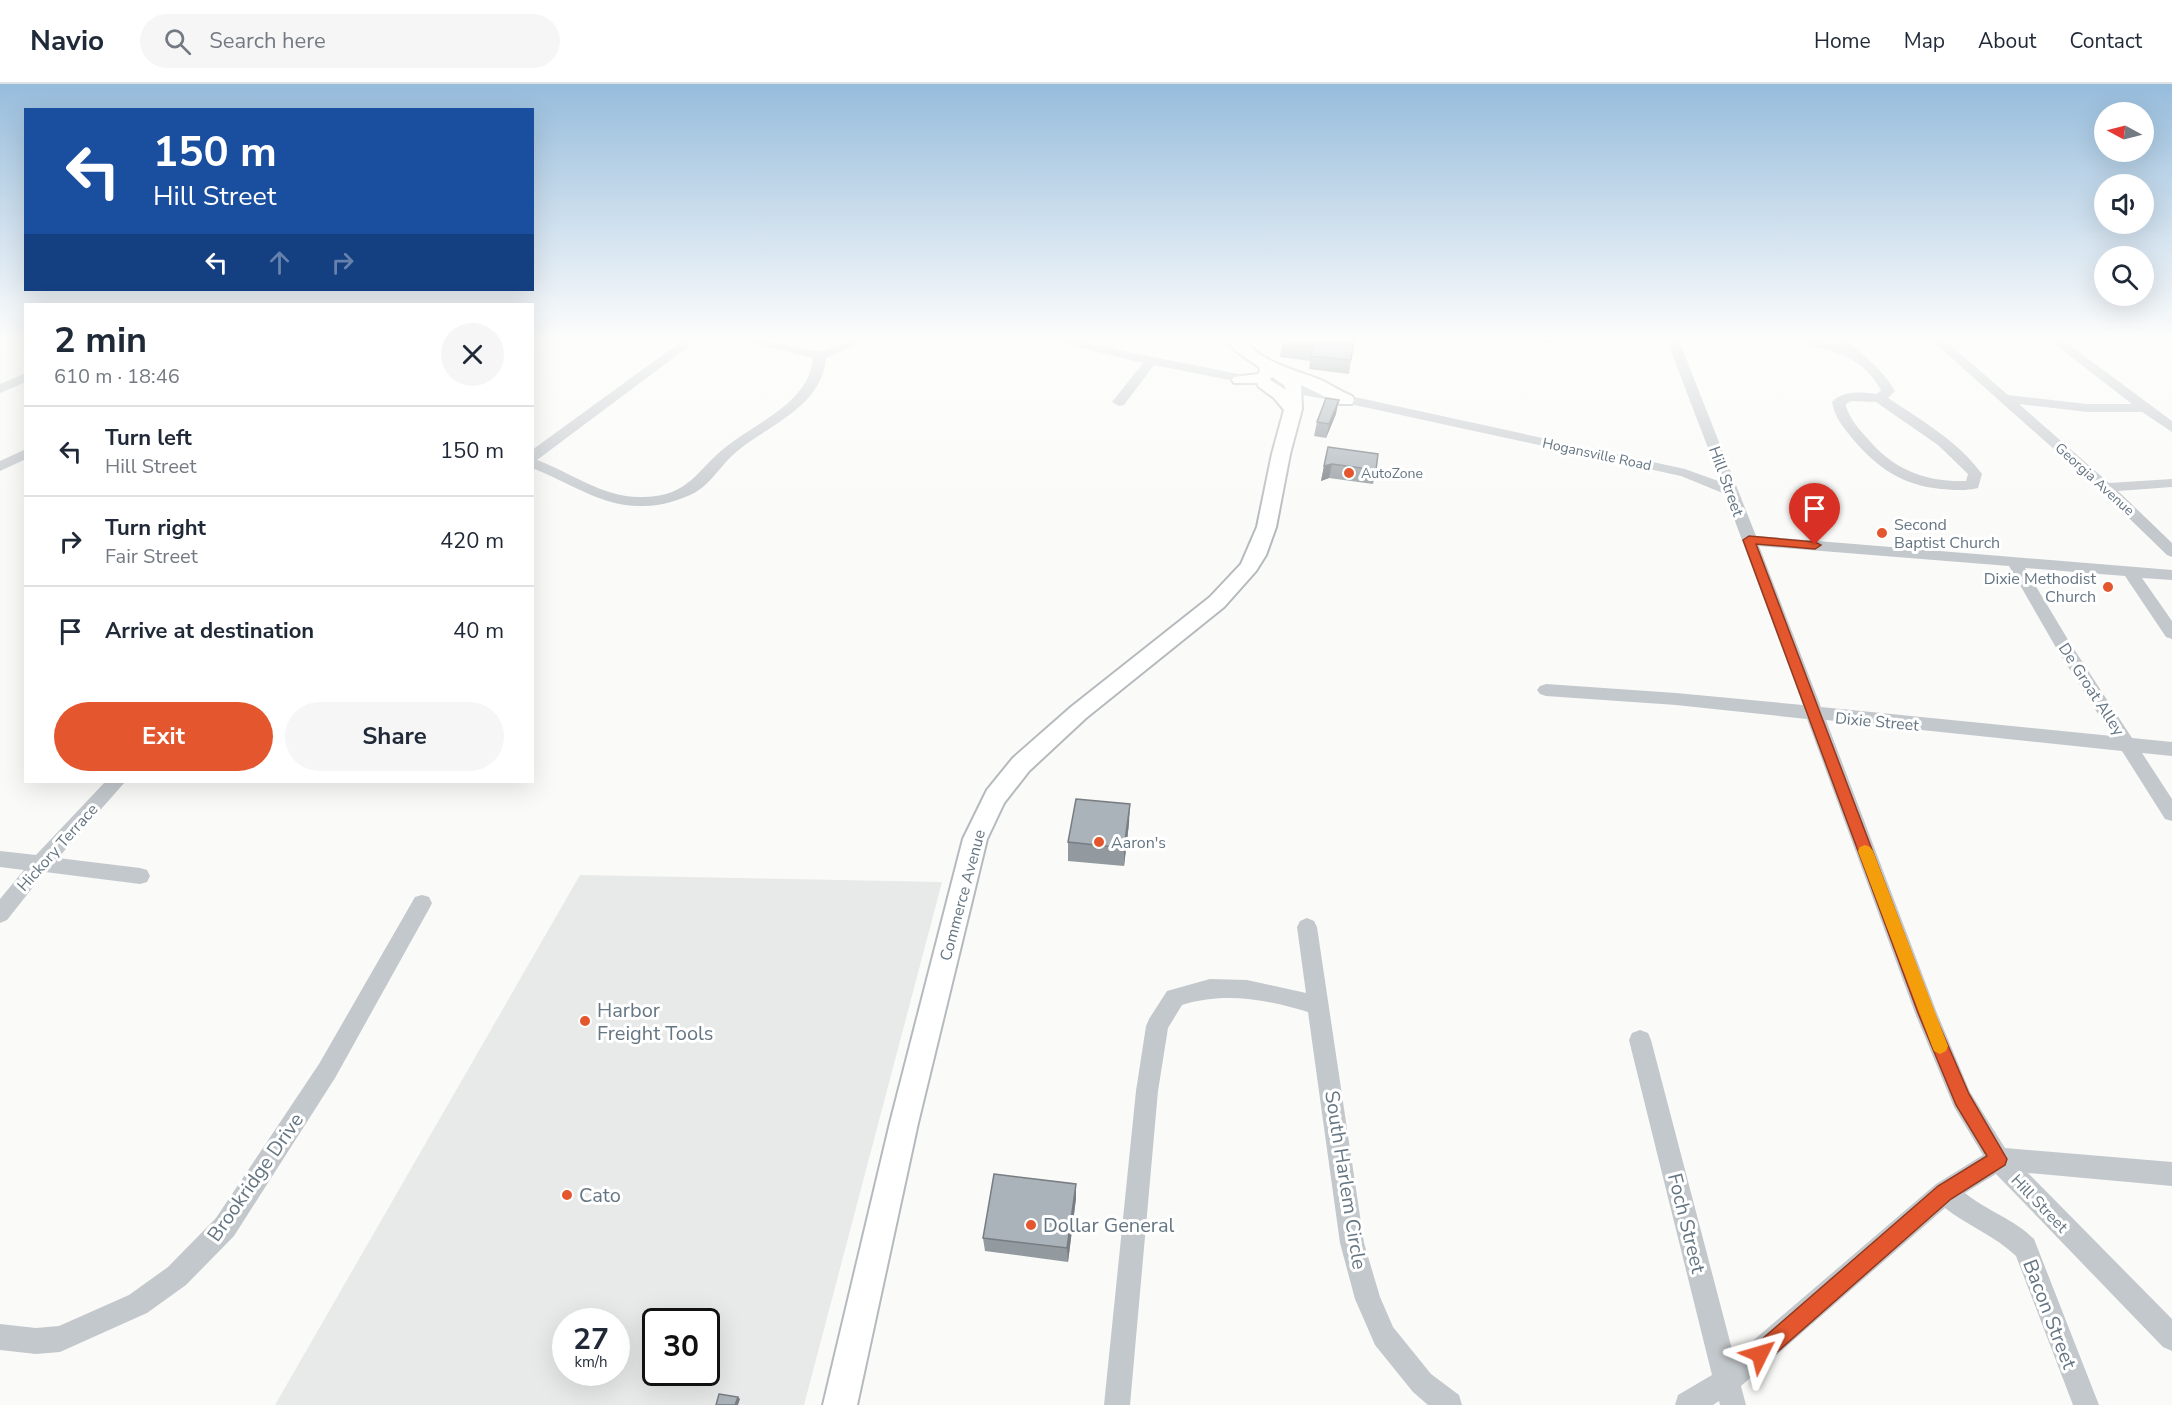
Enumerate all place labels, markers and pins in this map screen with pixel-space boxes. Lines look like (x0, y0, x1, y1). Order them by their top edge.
place label: AutoZone (1361, 464, 1423, 483)
marker: AutoZone (1342, 466, 1356, 480)
pin (1789, 483, 1840, 545)
place label: Second Baptist Church (1894, 514, 2000, 554)
marker: Second Baptist Church (1875, 526, 1889, 540)
place label: Dixie Methodist Church (1984, 568, 2096, 608)
marker: Dixie Methodist Church (2101, 580, 2115, 594)
place label: Aaron's (1111, 832, 1166, 854)
marker: Aaron's (1092, 835, 1106, 849)
place label: Harbor Freight Tools (597, 997, 713, 1047)
marker: Harbor Freight Tools (578, 1014, 592, 1028)
place label: Cato (579, 1182, 621, 1209)
marker: Cato (560, 1188, 574, 1202)
place label: Dollar General (1043, 1212, 1175, 1239)
marker: Dollar General (1024, 1218, 1038, 1232)

